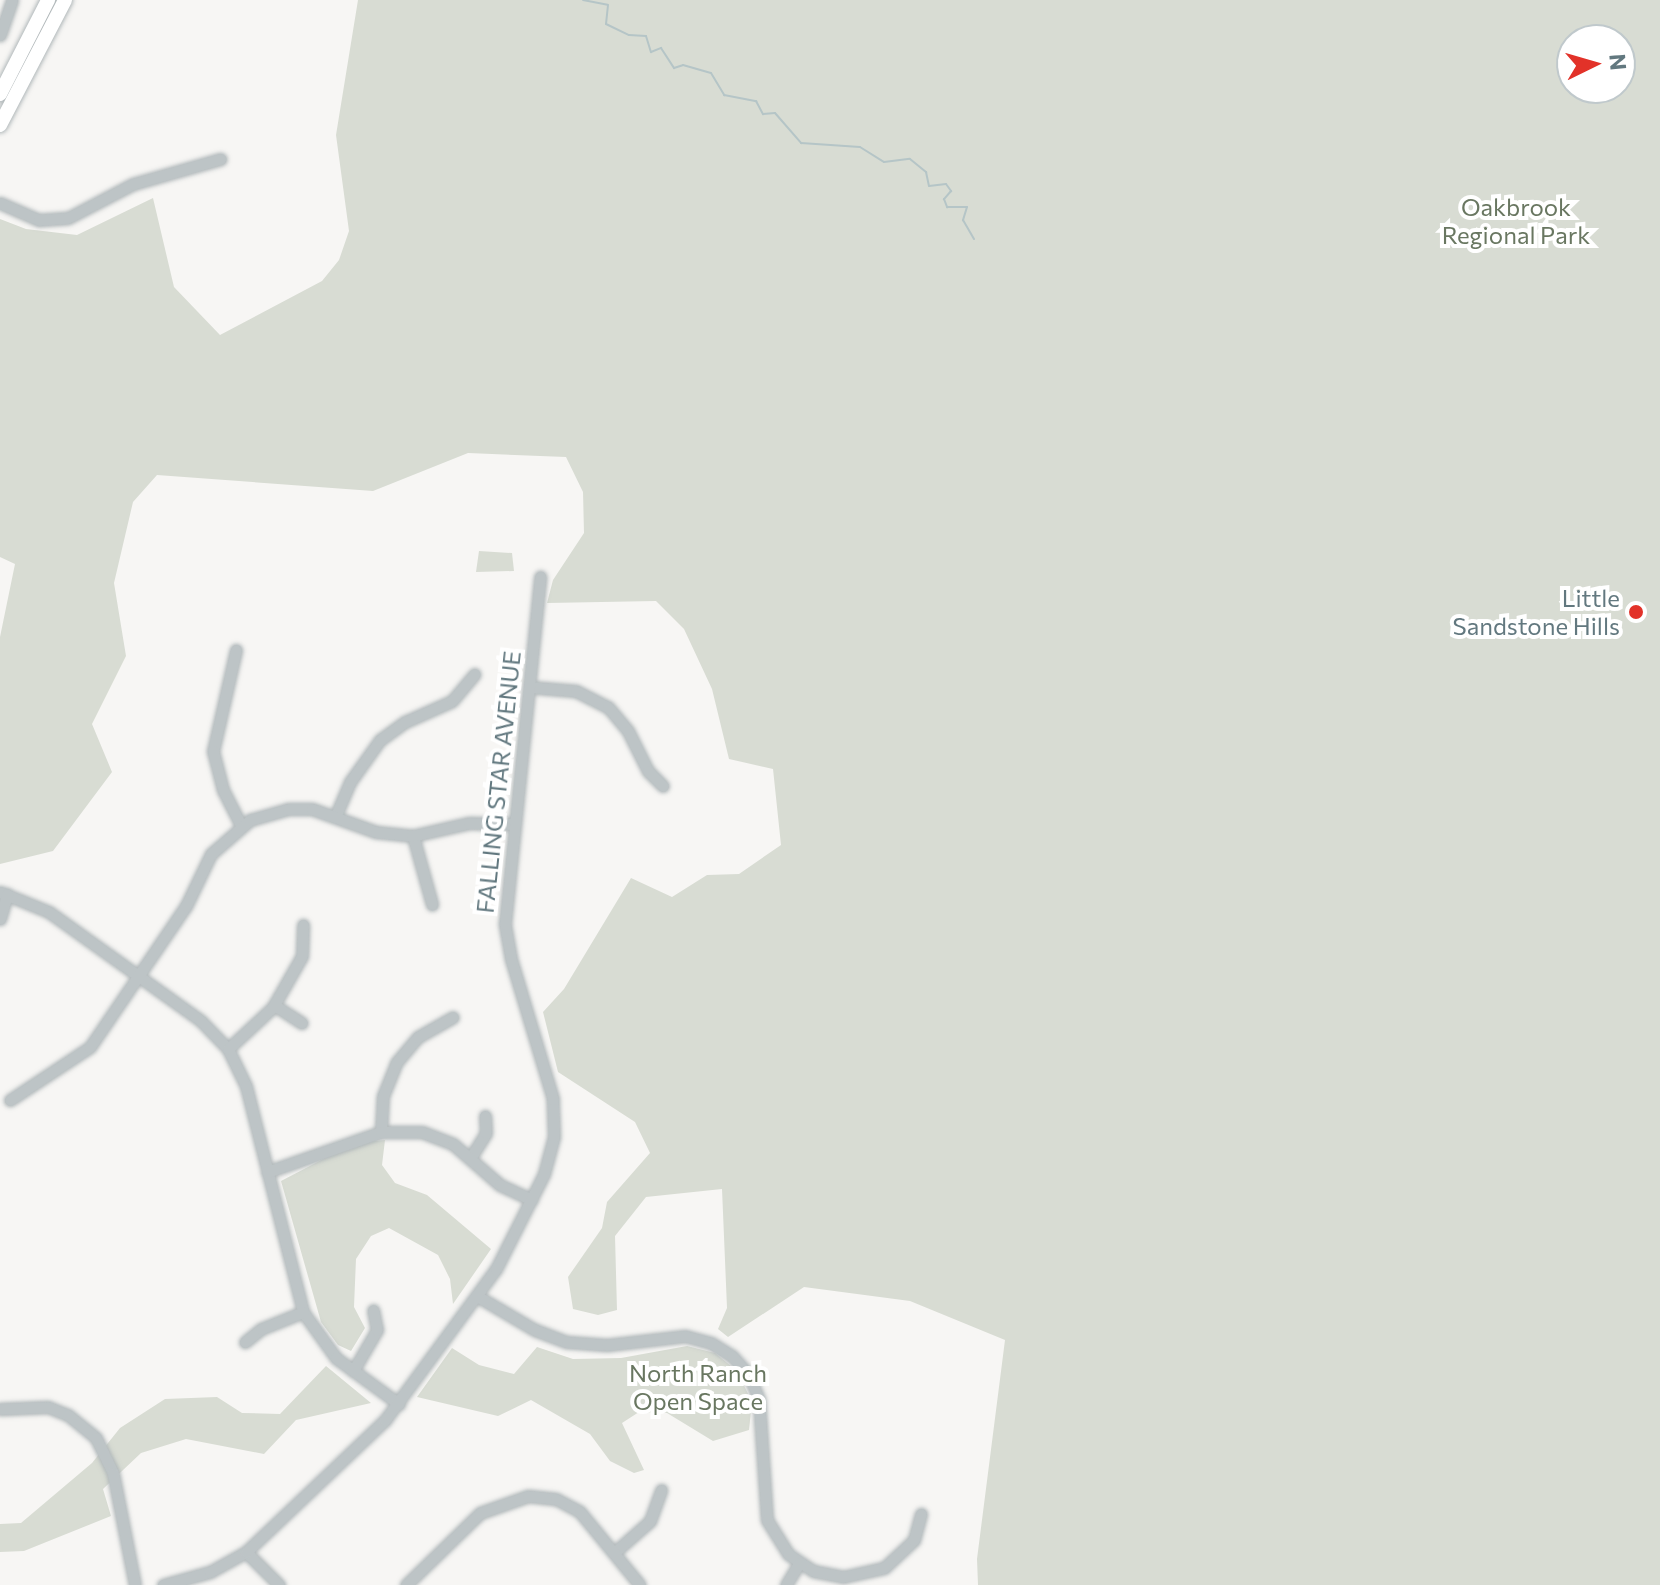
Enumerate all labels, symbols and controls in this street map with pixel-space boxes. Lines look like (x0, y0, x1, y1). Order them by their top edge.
north arrow (1556, 24, 1636, 104)
text: N (1604, 53, 1633, 71)
park label: Oakbrook Regional Park (1442, 193, 1590, 249)
place label: Little Sandstone Hills (1453, 584, 1620, 640)
marker: Little Sandstone Hills (1627, 603, 1645, 621)
street label: FALLING STAR AVENUE (470, 649, 526, 915)
park label: North Ranch Open Space (629, 1359, 767, 1415)

